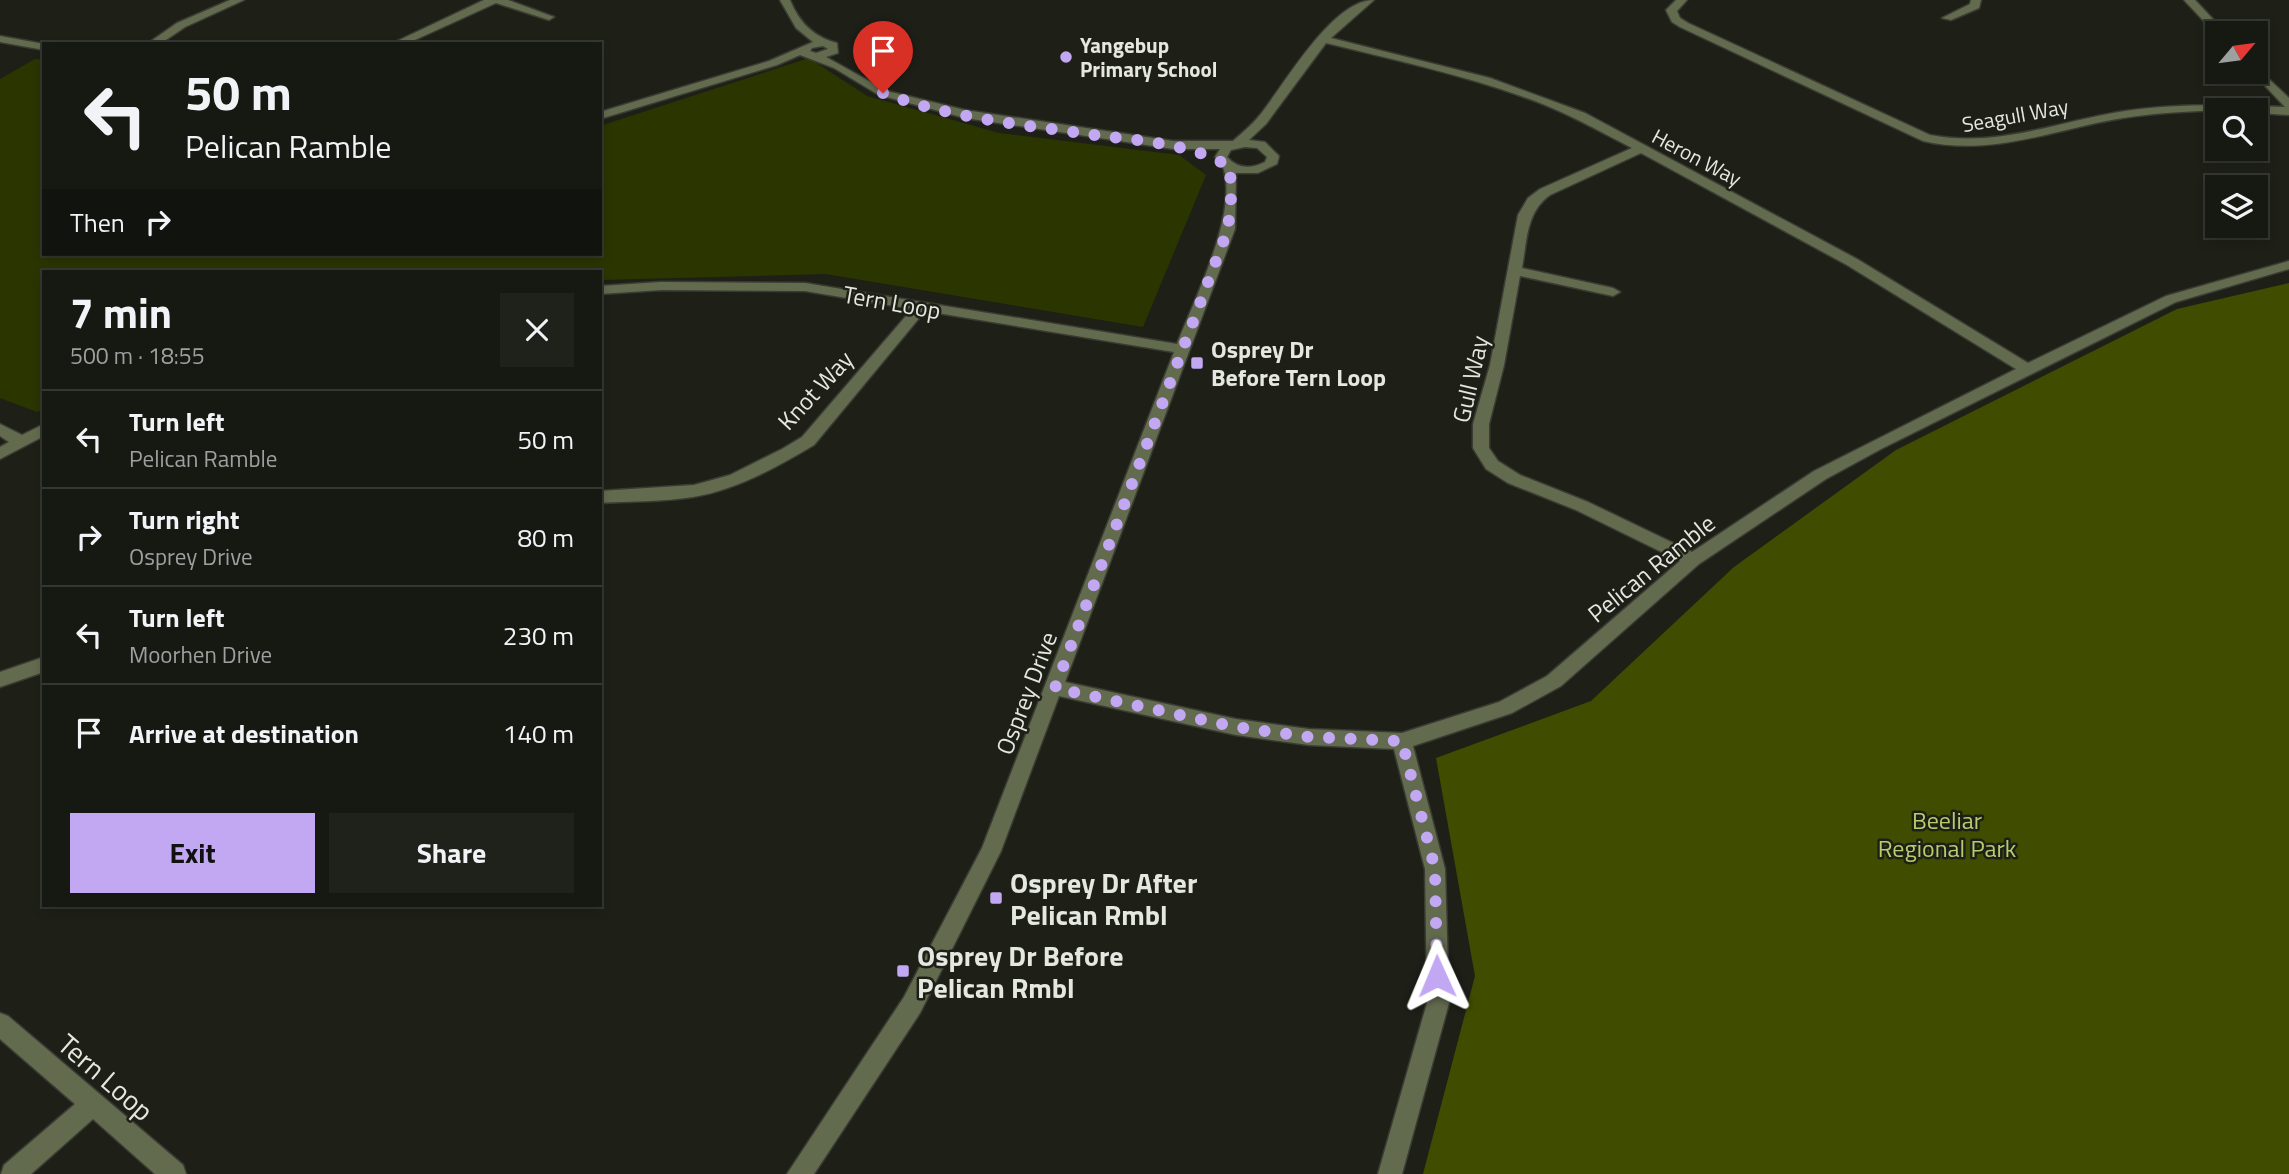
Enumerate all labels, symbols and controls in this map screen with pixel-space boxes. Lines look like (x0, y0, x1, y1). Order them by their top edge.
pin (853, 21, 913, 93)
north arrow (2205, 21, 2268, 84)
map controls (2205, 21, 2268, 238)
place label: Yangebup Primary School (1080, 29, 1217, 85)
icon: arrive (864, 32, 902, 70)
marker: Yangebup Primary School (1058, 49, 1074, 65)
text: 50 m (185, 54, 292, 129)
icon: left (70, 70, 161, 161)
street label: Seagull Way (1959, 90, 2071, 140)
button: search (2205, 98, 2268, 161)
street label: Heron Way (1646, 120, 1748, 194)
text: Pelican Ramble (185, 122, 392, 170)
button: layers (2205, 175, 2268, 238)
text: Then (70, 203, 125, 242)
icon: right (139, 203, 177, 241)
street label: Tern Loop (840, 276, 944, 328)
text: 7 min (70, 280, 172, 344)
button: close (500, 293, 574, 367)
place label: Osprey Dr Before Tern Loop (1211, 331, 1386, 395)
street label: Gull Way (1443, 332, 1498, 426)
text: 500 m · 18:55 (70, 338, 205, 373)
street label: Knot Way (769, 342, 862, 438)
marker: Osprey Dr Before Tern Loop (1189, 355, 1205, 371)
text: Turn left (129, 402, 224, 441)
icon: left (70, 420, 108, 458)
text: 50 m (517, 420, 574, 459)
text: Pelican Ramble (129, 441, 277, 476)
text: Turn right (129, 500, 240, 539)
street label: Pelican Ramble (1579, 505, 1723, 631)
icon: right (70, 518, 108, 556)
text: 80 m (517, 518, 574, 557)
text: Osprey Drive (129, 539, 253, 574)
text: Turn left (129, 598, 224, 637)
icon: left (70, 616, 108, 654)
text: 230 m (503, 616, 574, 655)
street label: Osprey Drive (986, 626, 1066, 760)
text: Moorhen Drive (129, 637, 272, 672)
icon: arrive (70, 714, 108, 752)
text: Arrive at destination (129, 714, 359, 753)
text: 140 m (503, 714, 574, 753)
park label: Beeliar Regional Park (1878, 802, 2017, 866)
button: Exit (70, 813, 315, 893)
button: Share (329, 813, 574, 893)
place label: Osprey Dr After Pelican Rmbl (1010, 861, 1197, 936)
marker: Osprey Dr After Pelican Rmbl (988, 890, 1004, 906)
place label: Osprey Dr Before Pelican Rmbl (917, 934, 1124, 1009)
position arrow (1400, 939, 1474, 1013)
marker: Osprey Dr Before Pelican Rmbl (895, 963, 911, 979)
street label: Tern Loop (49, 1023, 163, 1131)

